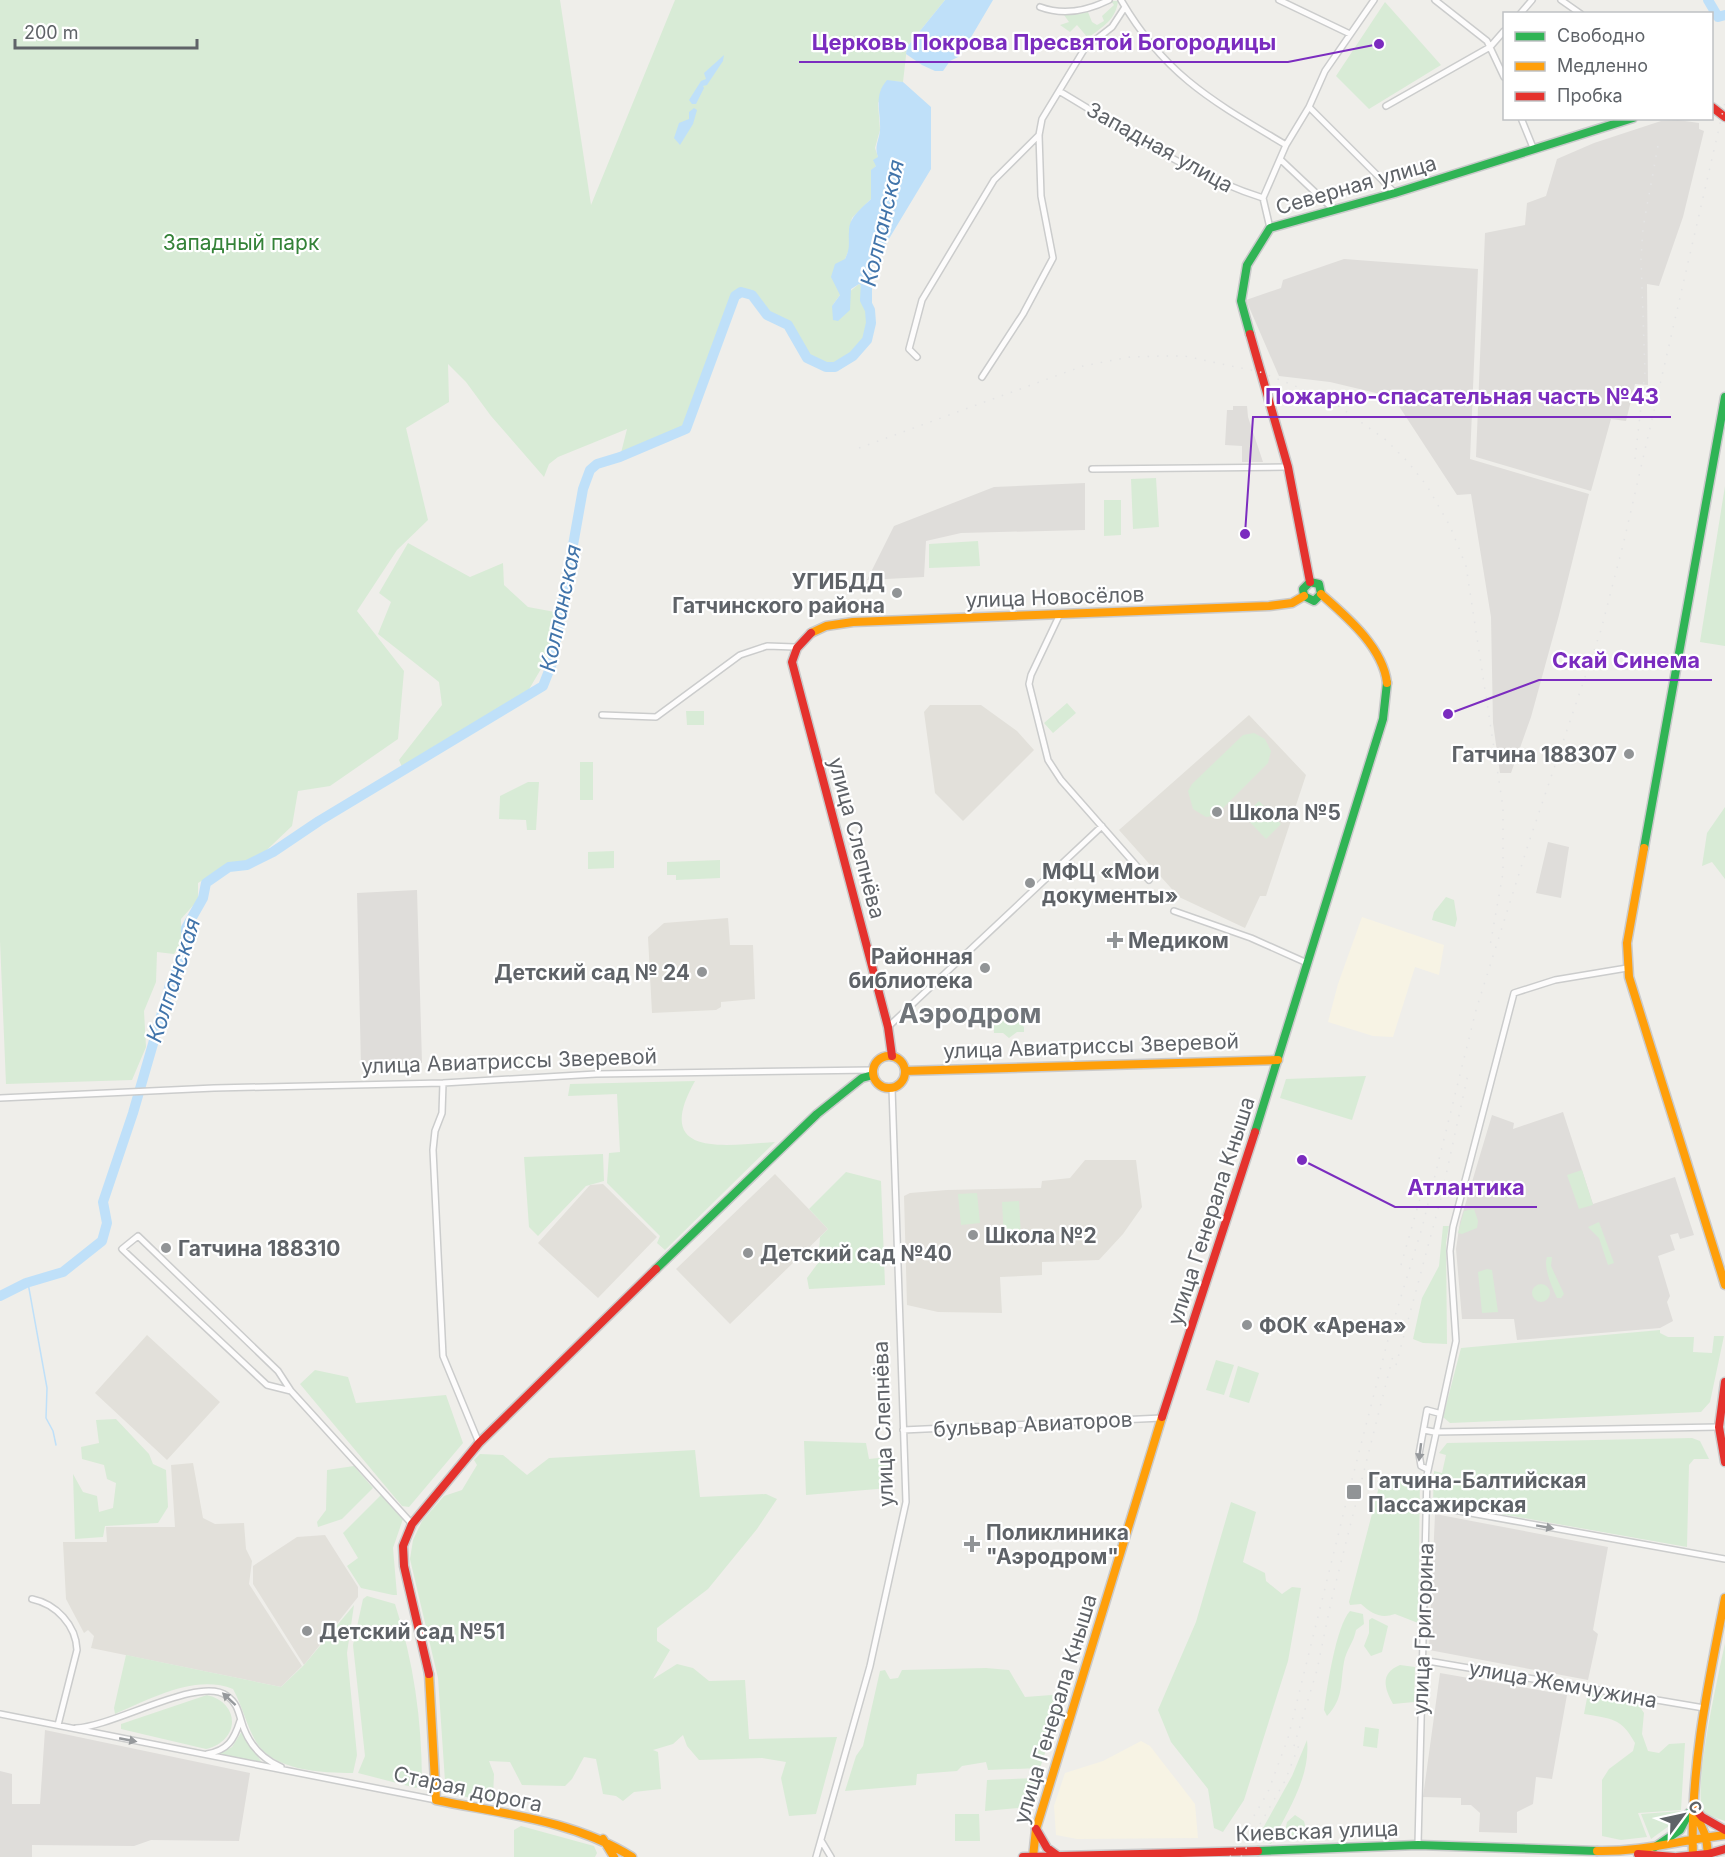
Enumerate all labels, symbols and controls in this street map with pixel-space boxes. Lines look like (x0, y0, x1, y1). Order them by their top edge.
scale bar (15, 12, 196, 50)
legend (1503, 12, 1713, 120)
text: 200 m (24, 22, 79, 43)
callout: Церковь Покрова Пресвятой Богородицы (799, 22, 1288, 62)
text: Свободно (1557, 25, 1645, 46)
text: Церковь Покрова Пресвятой Богородицы (812, 29, 1276, 55)
text: Медленно (1557, 55, 1648, 76)
text: Пробка (1557, 85, 1623, 106)
street label: Западная улица (1082, 96, 1238, 198)
street label: Северная улица (1273, 150, 1439, 220)
water label: Колпанская (855, 157, 909, 289)
park label: Западный парк (163, 230, 320, 255)
callout: Пожарно-спасательная часть №43 (1253, 377, 1671, 417)
text: Пожарно-спасательная часть №43 (1265, 383, 1659, 409)
water label: Колпанская (534, 542, 586, 674)
place label: УГИБДД Гатчинского района (672, 569, 885, 618)
street label: улица Новосёлов (965, 581, 1145, 613)
marker: УГИБДД Гатчинского района (890, 586, 904, 600)
callout: Скай Синема (1539, 640, 1712, 680)
text: Скай Синема (1552, 647, 1700, 673)
place label: Гатчина 188307 (1452, 742, 1617, 767)
marker: Гатчина 188307 (1622, 747, 1636, 761)
street label: улица Слепнёва (823, 755, 891, 921)
place label: Школа №5 (1229, 800, 1341, 825)
marker: Школа №5 (1210, 805, 1224, 819)
place label: МФЦ «Мои документы» (1042, 859, 1178, 908)
marker: МФЦ «Мои документы» (1023, 876, 1037, 890)
water label: Колпанская (141, 914, 205, 1046)
place label: Медиком (1128, 928, 1229, 953)
marker: Медиком (1106, 931, 1124, 949)
place label: Районная библиотека (849, 944, 973, 993)
place label: Детский сад № 24 (494, 960, 690, 985)
marker: Районная библиотека (978, 961, 992, 975)
marker: Детский сад № 24 (695, 965, 709, 979)
district label: Аэродром (898, 997, 1042, 1030)
street label: улица Авиатриссы Зверевой (943, 1028, 1239, 1064)
street label: улица Авиатриссы Зверевой (361, 1043, 657, 1079)
street label: улица Генерала Кныша (1162, 1094, 1260, 1328)
callout: Атлантика (1395, 1167, 1537, 1207)
text: Атлантика (1407, 1174, 1525, 1200)
place label: Школа №2 (985, 1223, 1097, 1248)
marker: Школа №2 (966, 1228, 980, 1242)
place label: Гатчина 188310 (178, 1236, 340, 1261)
marker: Гатчина 188310 (159, 1241, 173, 1255)
place label: Детский сад №40 (760, 1241, 952, 1266)
marker: Детский сад №40 (741, 1246, 755, 1260)
place label: ФОК «Арена» (1259, 1313, 1407, 1338)
marker: ФОК «Арена» (1240, 1318, 1254, 1332)
street label: улица Слепнёва (868, 1341, 898, 1507)
street label: бульвар Авиаторов (933, 1406, 1133, 1442)
one-way arrow (1415, 1442, 1425, 1461)
place label: Гатчина-Балтийская Пассажирская (1368, 1468, 1587, 1517)
marker: Гатчина-Балтийская Пассажирская (1345, 1483, 1363, 1501)
place label: Поликлиника "Аэродром" (986, 1520, 1129, 1569)
one-way arrow (1536, 1523, 1555, 1532)
marker: Поликлиника "Аэродром" (963, 1535, 981, 1553)
street label: улица Григорина (1407, 1542, 1439, 1716)
street label: улица Генерала Кныша (1008, 1591, 1102, 1827)
place label: Детский сад №51 (319, 1619, 505, 1644)
marker: Детский сад №51 (300, 1624, 314, 1638)
street label: улица Жемчужина (1467, 1655, 1659, 1713)
one-way arrow (221, 1692, 236, 1706)
one-way arrow (119, 1736, 138, 1745)
street label: Старая дорога (391, 1761, 545, 1817)
north arrow (1653, 1785, 1713, 1845)
text: С (1684, 1796, 1707, 1817)
street label: Киевская улица (1235, 1816, 1399, 1846)

